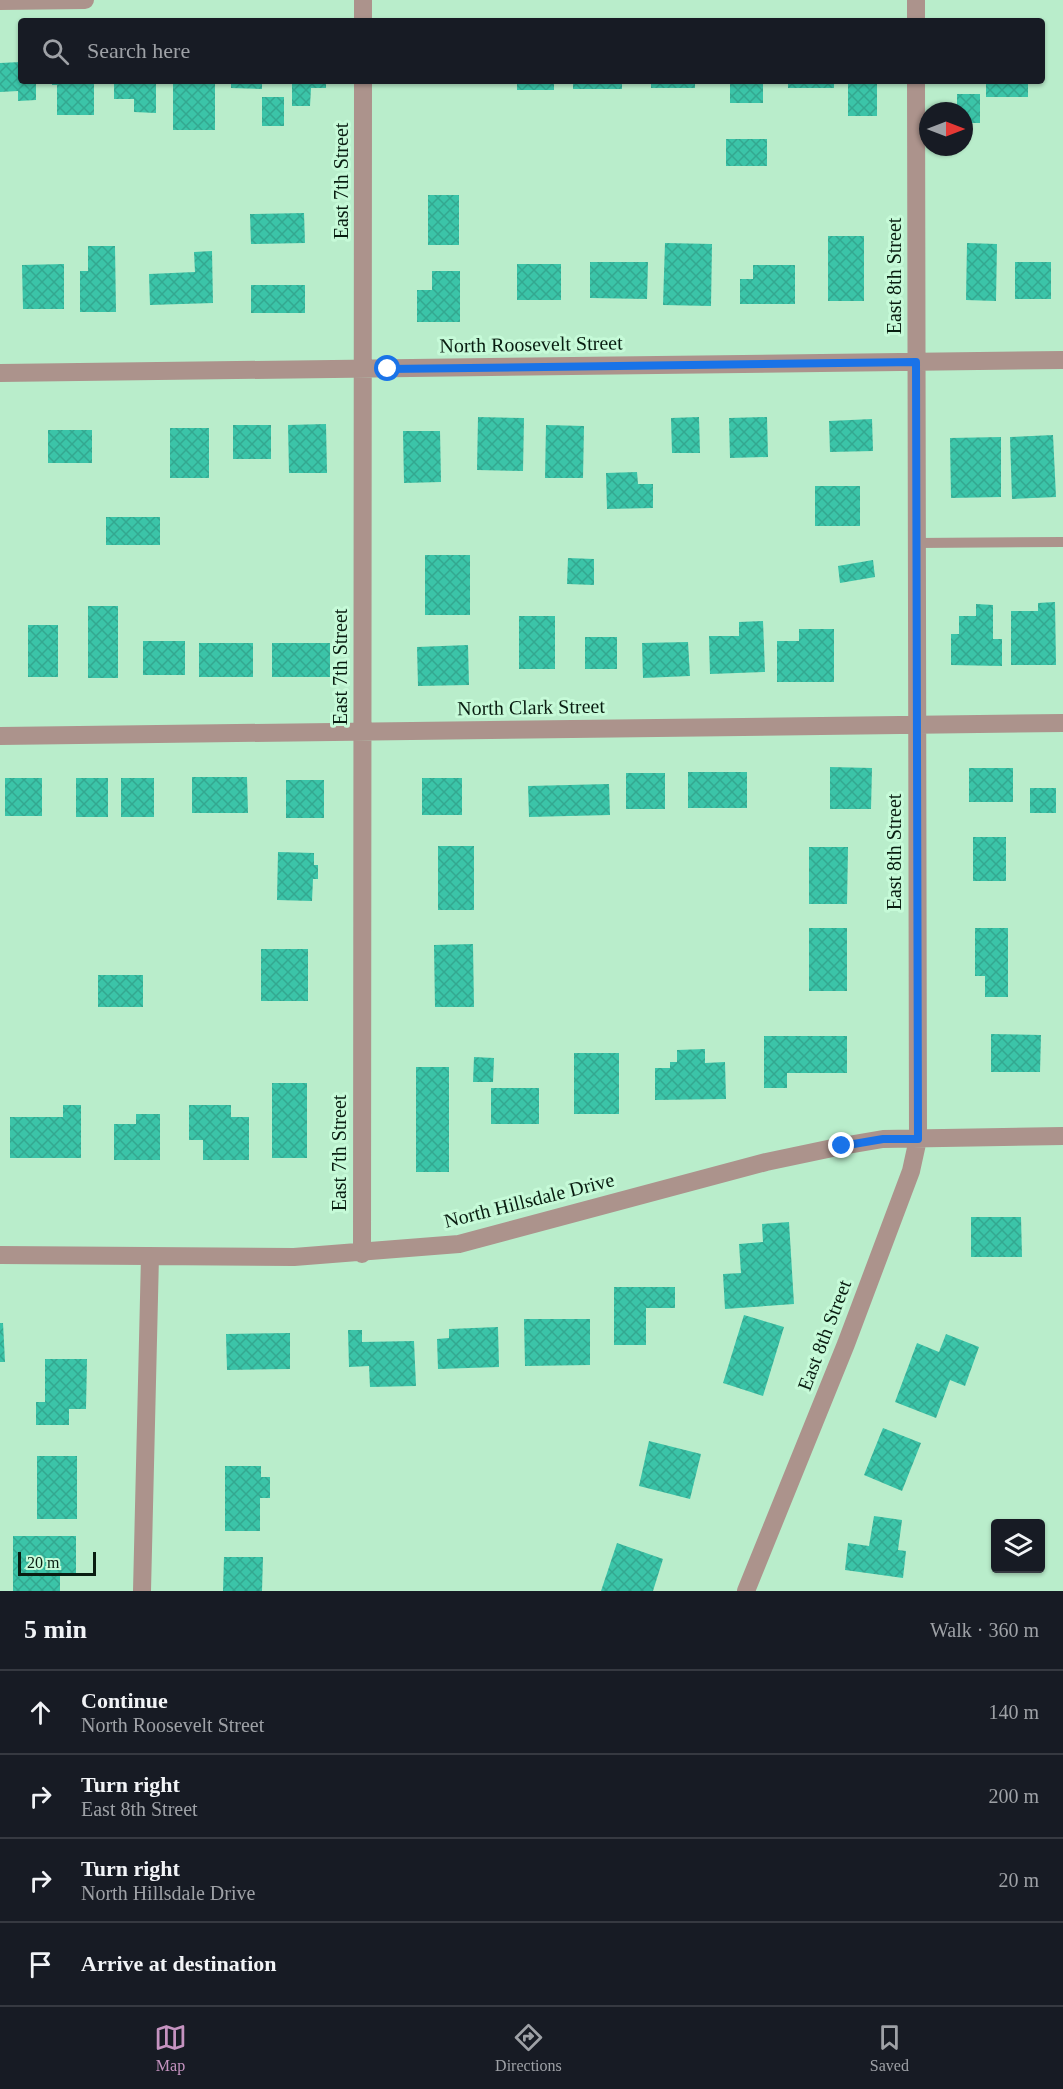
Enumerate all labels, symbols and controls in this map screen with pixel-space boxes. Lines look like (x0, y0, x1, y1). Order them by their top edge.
search box (18, 18, 1045, 84)
icon: search (39, 35, 72, 68)
text: Search here (87, 38, 190, 63)
north arrow (919, 102, 973, 156)
street label: East 7th Street (330, 122, 352, 239)
street label: East 8th Street (883, 217, 905, 334)
street label: North Roosevelt Street (439, 331, 623, 357)
route start (374, 355, 400, 381)
street label: East 7th Street (329, 608, 351, 725)
street label: North Clark Street (457, 695, 605, 719)
street label: East 8th Street (883, 793, 905, 910)
street label: East 7th Street (328, 1094, 350, 1211)
route end (828, 1132, 854, 1158)
street label: North Hillsdale Drive (442, 1168, 616, 1232)
street label: East 8th Street (793, 1276, 855, 1393)
map controls (991, 1519, 1045, 1573)
button: layers (991, 1519, 1045, 1573)
scale bar (18, 1549, 96, 1576)
text: 20 m (27, 1554, 59, 1571)
text: 5 min (24, 1615, 87, 1644)
text: Walk · 360 m (930, 1619, 1039, 1641)
text: Continue (81, 1688, 168, 1713)
icon: ahead (24, 1696, 57, 1729)
text: 140 m (988, 1701, 1039, 1723)
text: North Roosevelt Street (81, 1714, 264, 1736)
text: Turn right (81, 1772, 180, 1797)
icon: right (24, 1780, 57, 1813)
text: 200 m (988, 1785, 1039, 1807)
text: East 8th Street (81, 1798, 198, 1820)
text: Turn right (81, 1856, 180, 1881)
icon: right (24, 1864, 57, 1897)
text: 20 m (998, 1869, 1039, 1891)
text: North Hillsdale Drive (81, 1882, 255, 1904)
icon: arrive (24, 1948, 57, 1981)
text: Arrive at destination (81, 1951, 277, 1976)
tab: Map (154, 2021, 187, 2075)
tab: Directions (495, 2021, 562, 2075)
tab: Saved (870, 2021, 909, 2075)

